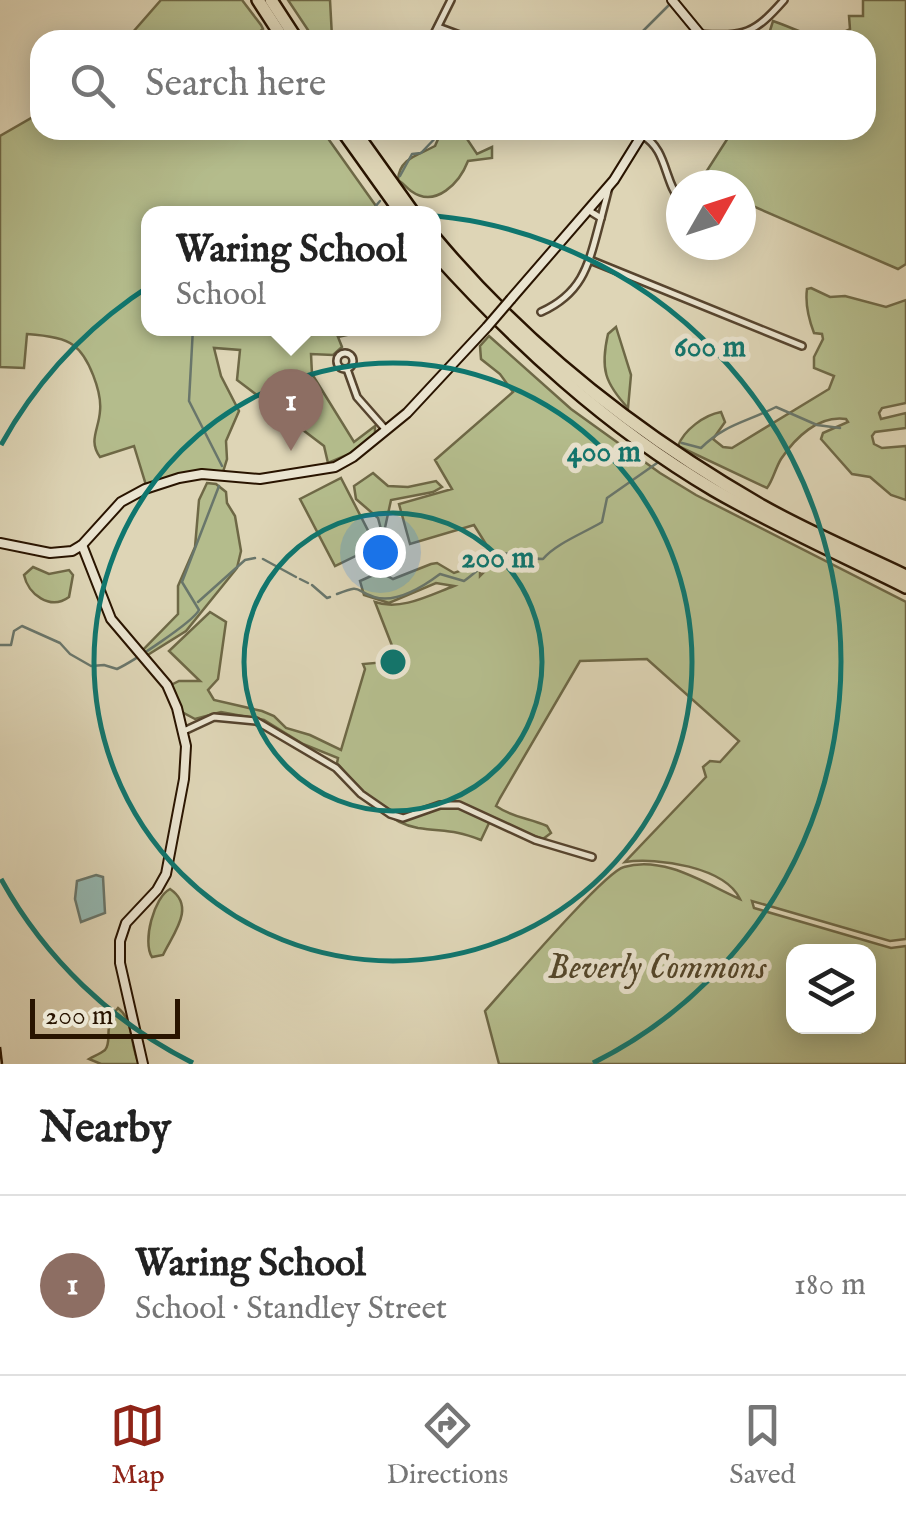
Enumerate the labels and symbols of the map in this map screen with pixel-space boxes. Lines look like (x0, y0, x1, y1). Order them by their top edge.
north arrow (666, 170, 756, 260)
text: 600 m (674, 329, 746, 367)
pin: 1 (258, 368, 324, 451)
text: 400 m (567, 434, 641, 472)
your location (355, 527, 406, 578)
text: 200 m (461, 540, 535, 578)
centre of rings (375, 644, 411, 680)
park label: Beverly Commons (548, 946, 767, 991)
scale bar (30, 994, 180, 1038)

